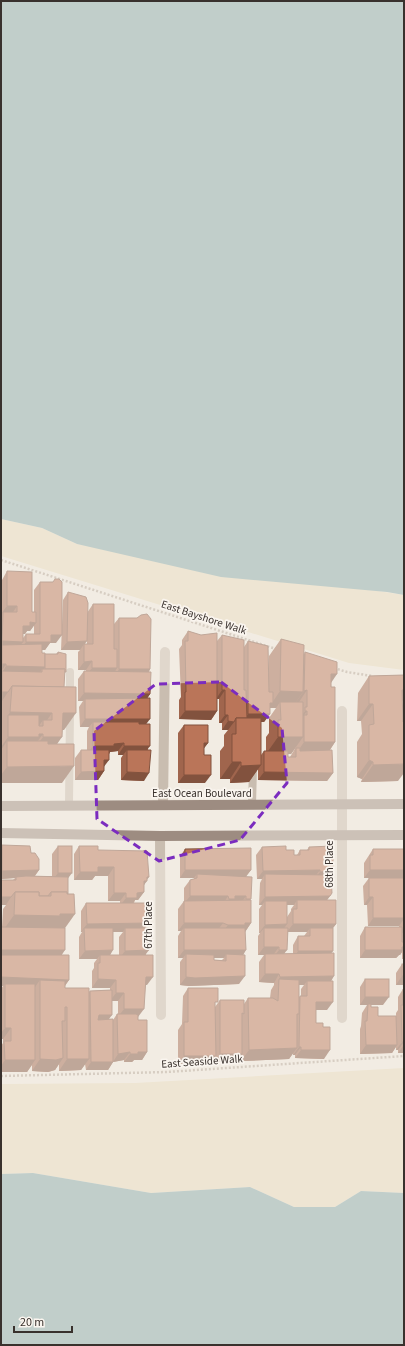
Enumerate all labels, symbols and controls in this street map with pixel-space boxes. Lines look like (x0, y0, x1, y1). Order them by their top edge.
street label: East Bayshore Walk (159, 597, 249, 639)
street label: East Ocean Boulevard (152, 786, 252, 801)
street label: 68th Place (322, 840, 337, 888)
street label: 67th Place (141, 901, 156, 949)
street label: East Seaside Walk (161, 1051, 244, 1072)
scale bar (14, 1308, 72, 1334)
text: 20 m (20, 1314, 44, 1331)

